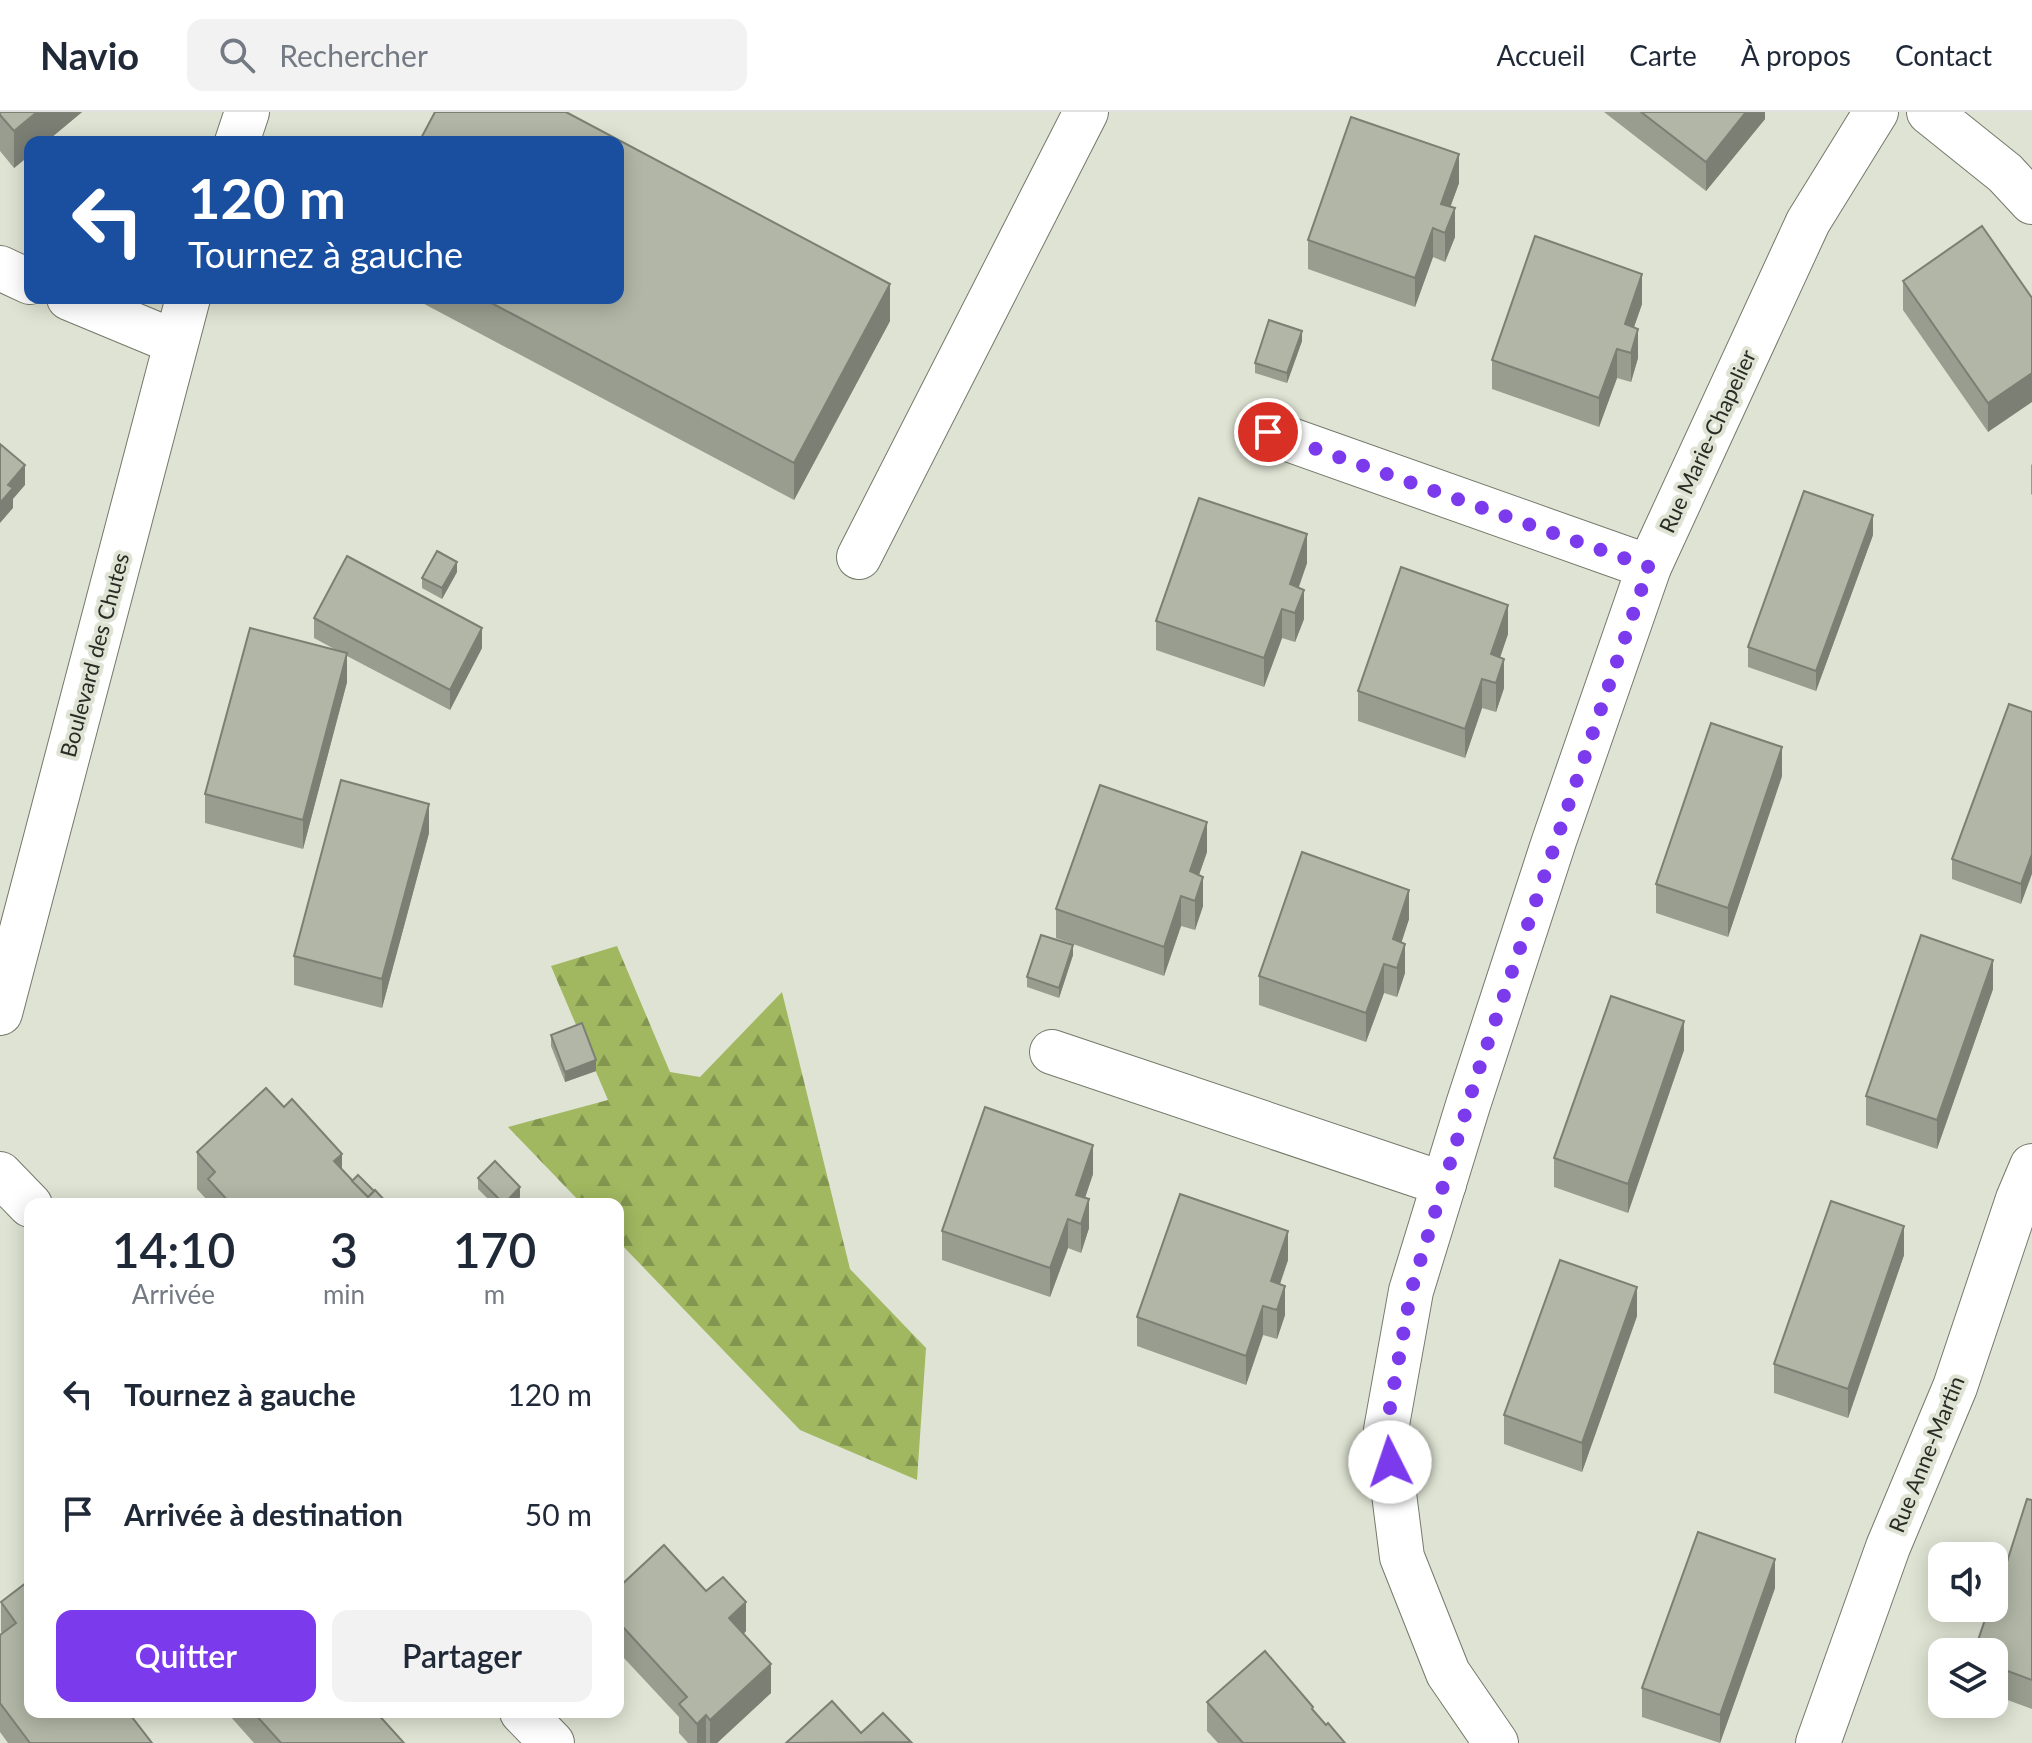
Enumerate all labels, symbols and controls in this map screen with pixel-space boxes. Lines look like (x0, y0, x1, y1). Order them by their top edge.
search box (187, 19, 747, 91)
text: Navio (40, 32, 139, 78)
icon: search (215, 33, 259, 77)
text: Rechercher (279, 37, 428, 73)
text: Accueil (1496, 38, 1585, 72)
text: Carte (1629, 38, 1697, 72)
text: À propos (1741, 38, 1851, 72)
text: Contact (1895, 38, 1992, 72)
text: 120 m (188, 164, 346, 231)
icon: left (56, 168, 160, 272)
text: Tournez à gauche (188, 232, 463, 276)
street label: Rue Marie-Chapelier (1653, 345, 1761, 537)
pin (1234, 398, 1302, 466)
icon: arrive (1246, 410, 1290, 454)
street label: Boulevard des Chutes (54, 550, 134, 760)
text: 14:10 (112, 1221, 235, 1278)
text: 3 (330, 1221, 358, 1278)
text: 170 (453, 1221, 536, 1278)
text: Arrivée (132, 1278, 215, 1310)
text: min (323, 1278, 365, 1310)
text: m (484, 1278, 505, 1310)
icon: left (56, 1372, 100, 1416)
street label: Rue Anne-Martin (1882, 1372, 1970, 1536)
text: Tournez à gauche (124, 1376, 356, 1412)
text: 120 m (507, 1376, 592, 1412)
position arrow (1348, 1420, 1432, 1504)
icon: arrive (56, 1492, 100, 1536)
text: Arrivée à destination (124, 1496, 403, 1532)
text: 50 m (525, 1496, 592, 1532)
map controls (1928, 1542, 2008, 1718)
button: sound (1928, 1542, 2008, 1622)
button: Quitter (56, 1610, 316, 1702)
button: Partager (332, 1610, 592, 1702)
button: layers (1928, 1638, 2008, 1718)

